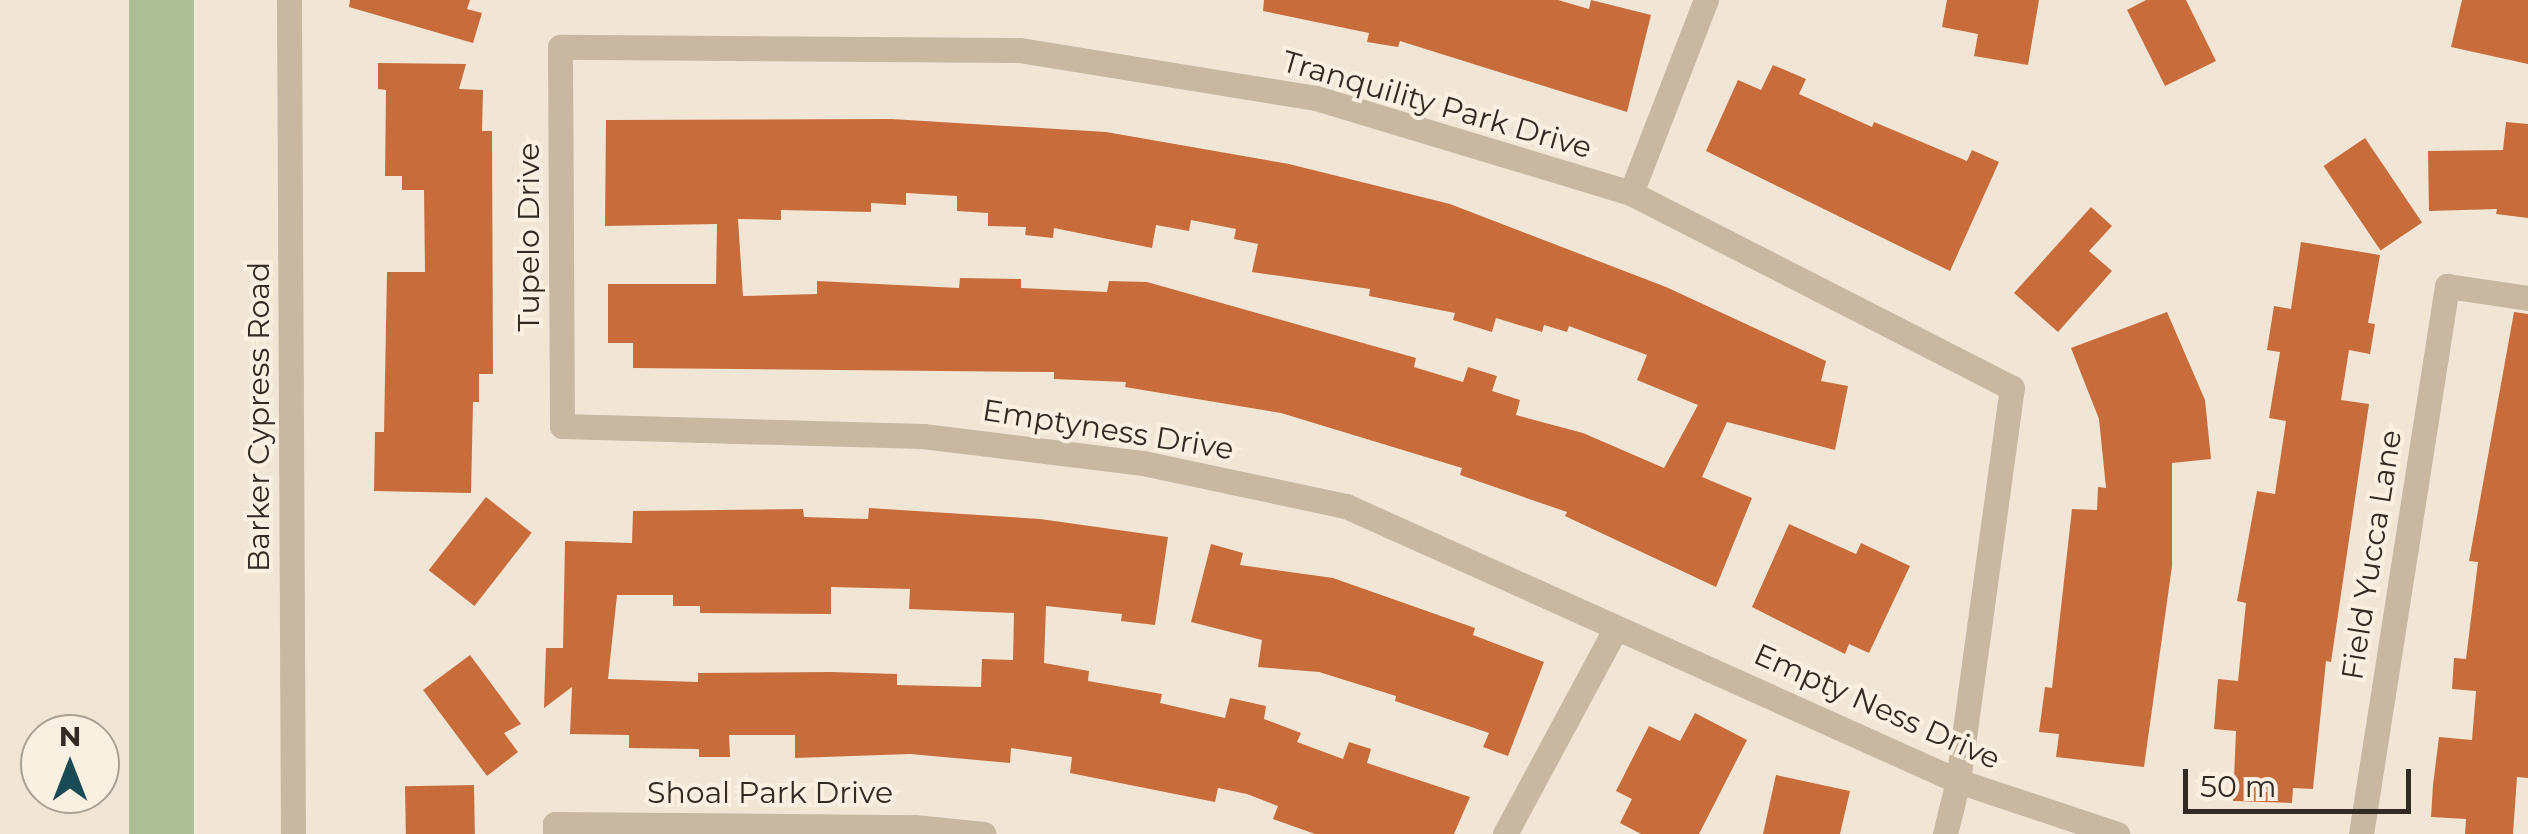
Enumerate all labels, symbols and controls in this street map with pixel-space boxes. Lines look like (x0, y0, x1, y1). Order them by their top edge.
street label: Tranquility Park Drive (1278, 44, 1596, 166)
street label: Tupelo Drive (511, 143, 547, 331)
street label: Barker Cypress Road (241, 262, 277, 572)
street label: Emptyness Drive (980, 392, 1236, 468)
street label: Field Yucca Lane (2334, 428, 2410, 682)
street label: Empty Ness Drive (1748, 637, 2006, 777)
north arrow (20, 714, 120, 814)
text: N (59, 719, 81, 753)
scale bar (2188, 749, 2416, 811)
text: 50 m (2200, 768, 2277, 805)
street label: Shoal Park Drive (647, 775, 893, 811)

